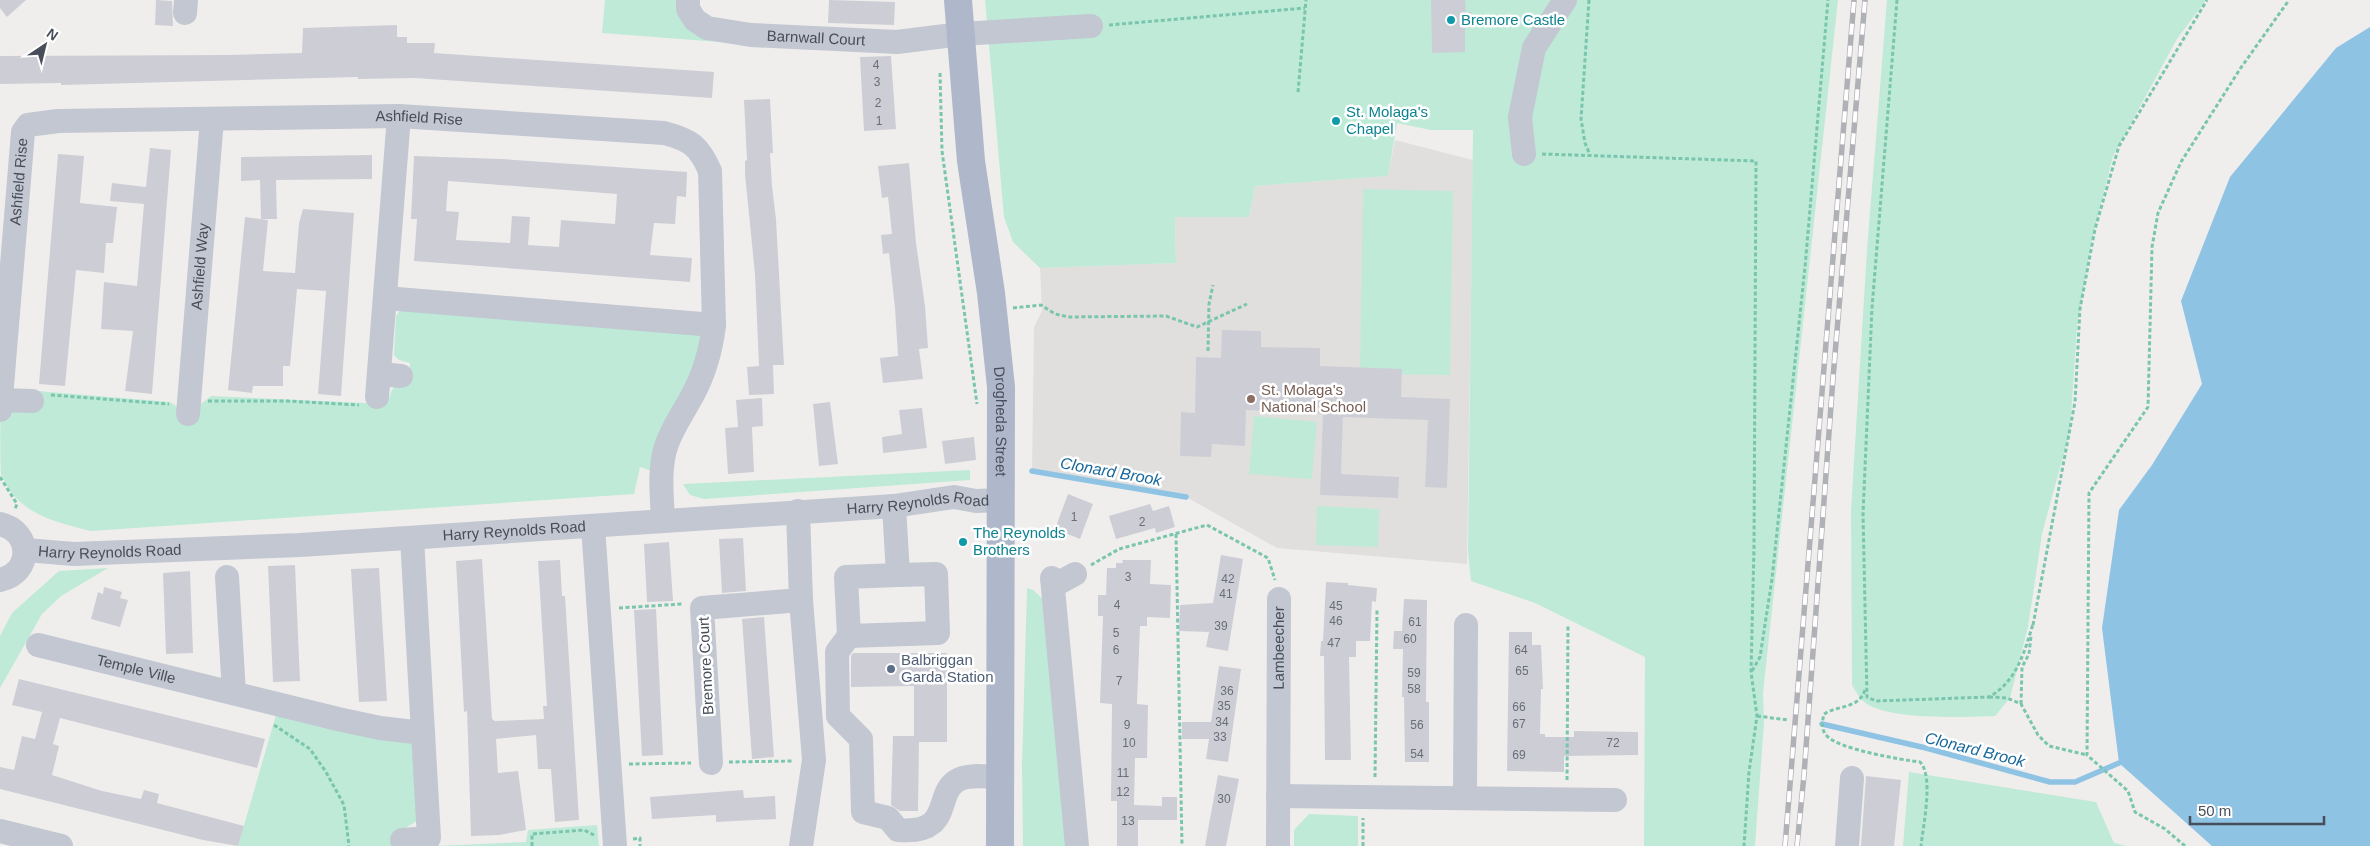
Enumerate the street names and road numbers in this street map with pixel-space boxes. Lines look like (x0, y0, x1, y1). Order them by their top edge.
street label: Barnwall Court (766, 27, 866, 49)
street label: Ashfield Rise (375, 107, 463, 128)
street label: Ashfield Rise (6, 137, 30, 226)
street label: Ashfield Way (188, 222, 212, 311)
street label: Drogheda Street (991, 366, 1010, 477)
street label: Harry Reynolds Road (846, 488, 989, 517)
street label: Harry Reynolds Road (442, 517, 586, 544)
street label: Harry Reynolds Road (38, 541, 182, 562)
street label: Lambeecher (1270, 606, 1287, 690)
street label: Bremore Court (694, 616, 717, 716)
street label: Temple Ville (95, 651, 177, 687)

